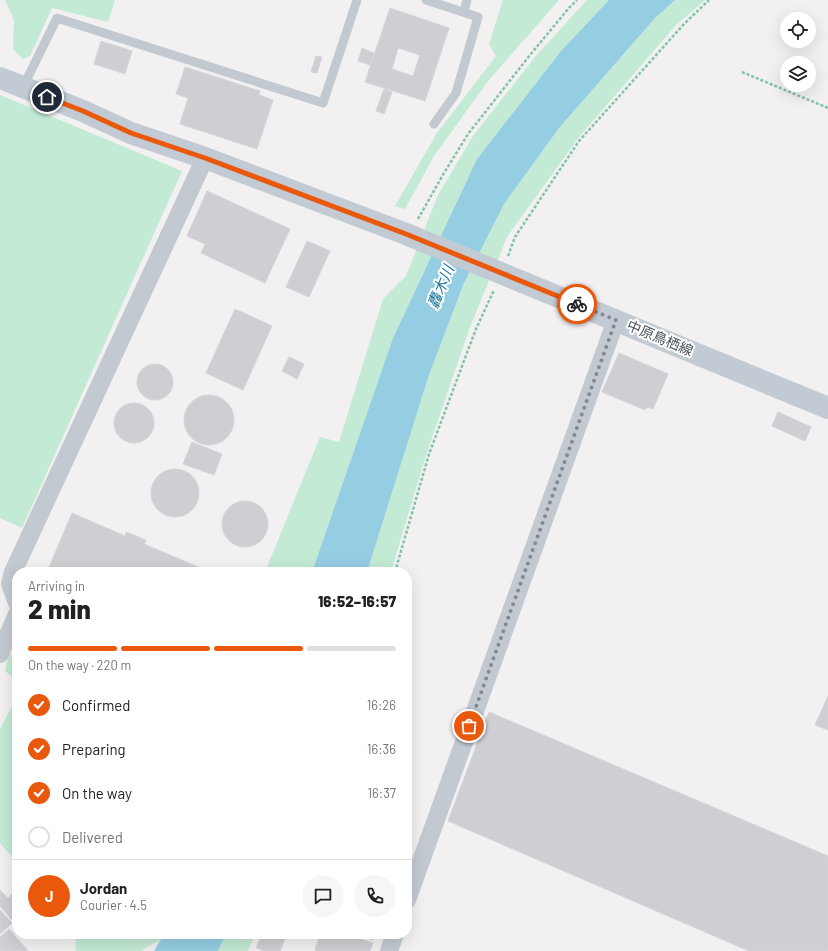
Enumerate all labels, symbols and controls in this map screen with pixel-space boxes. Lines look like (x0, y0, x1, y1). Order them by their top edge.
map controls (780, 12, 816, 92)
button: locate (780, 12, 816, 48)
button: layers (780, 56, 816, 92)
pin (30, 80, 64, 114)
icon: home (36, 86, 58, 108)
water label: 轟木川 (423, 261, 458, 311)
courier (557, 284, 597, 324)
icon: bike (566, 293, 588, 315)
street label: 中原鳥栖線 (625, 316, 696, 359)
text: Arriving in (28, 578, 85, 594)
text: 16:52–16:57 (318, 592, 396, 610)
text: 2 min (28, 593, 91, 624)
text: On the way · 220 m (28, 657, 131, 673)
icon: check (28, 694, 50, 716)
text: Confirmed (62, 696, 130, 714)
text: 16:26 (367, 697, 396, 713)
pin (452, 709, 486, 743)
icon: bag (458, 715, 480, 737)
icon: check (28, 738, 50, 760)
text: Preparing (62, 740, 126, 758)
text: 16:36 (367, 741, 396, 757)
icon: check (28, 782, 50, 804)
text: On the way (62, 784, 132, 802)
text: 16:37 (368, 785, 396, 801)
text: Delivered (62, 828, 123, 846)
button: chat (302, 875, 344, 917)
button: phone (354, 875, 396, 917)
text: Jordan (80, 879, 127, 897)
text: J (45, 887, 53, 905)
text: Courier · 4.5 (80, 897, 147, 913)

